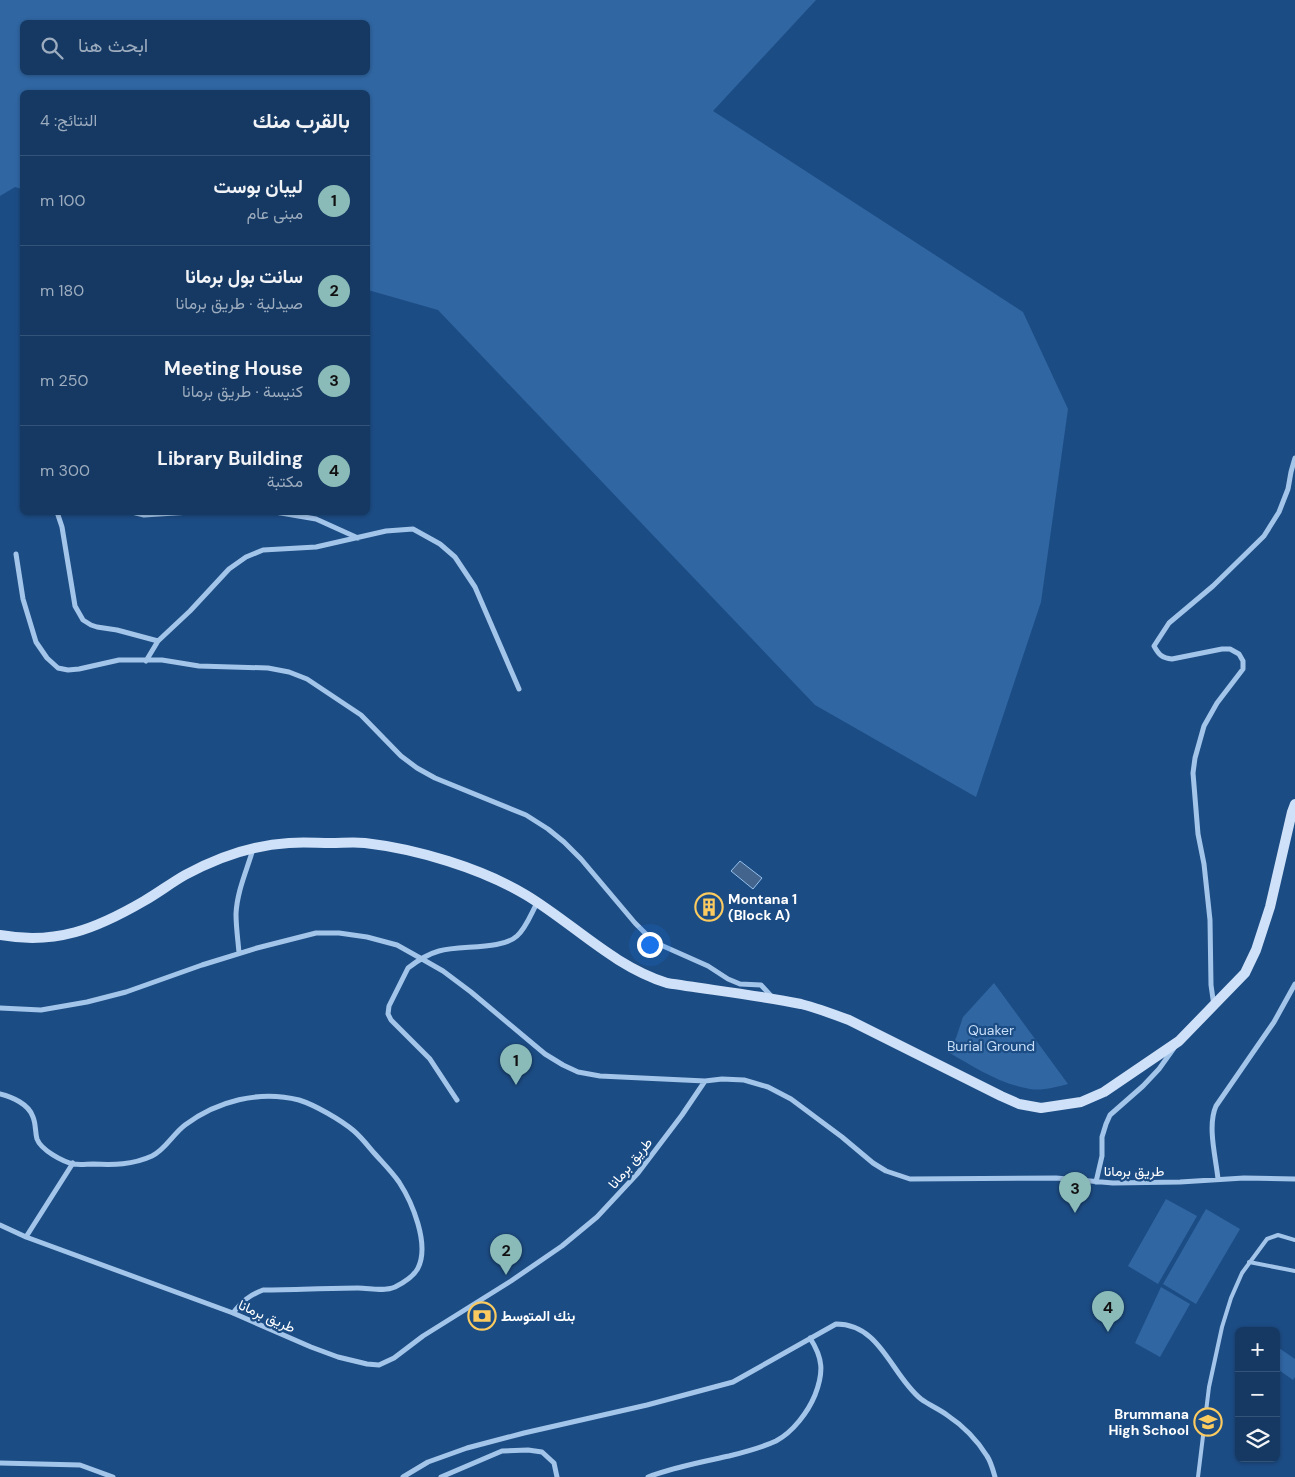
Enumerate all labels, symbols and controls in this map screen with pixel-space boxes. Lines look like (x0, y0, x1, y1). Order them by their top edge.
search box (20, 20, 370, 75)
text: ابحث هنا (78, 33, 148, 58)
icon: search (38, 34, 66, 62)
text: بالقرب منك (253, 107, 350, 135)
text: النتائج: 4 (40, 110, 97, 131)
text: ليبان بوست (213, 174, 303, 199)
text: 100 m (40, 190, 85, 211)
text: 1 (331, 190, 337, 211)
text: مبنى عام (247, 203, 303, 224)
text: سانت بول برمانا (185, 264, 303, 289)
text: 180 m (40, 280, 84, 301)
text: 2 (329, 280, 339, 301)
text: صيدلية · طريق برمانا (176, 293, 303, 314)
text: Meeting House (164, 356, 303, 381)
text: 250 m (40, 370, 88, 391)
text: 3 (329, 370, 339, 391)
text: كنيسة · طريق برمانا (182, 381, 303, 402)
text: Library Building (157, 446, 303, 471)
text: 300 m (40, 460, 90, 481)
text: 4 (329, 460, 339, 481)
text: مكتبة (267, 471, 303, 492)
place label: Montana 1 (Block A) (728, 890, 797, 924)
building icon: Montana 1 (Block A) (694, 892, 724, 922)
your location (637, 932, 663, 958)
park label: Quaker Burial Ground (947, 1021, 1035, 1055)
pin: 1 (500, 1044, 532, 1085)
street label: طريق برمانا (604, 1134, 656, 1192)
street label: طريق برمانا (1104, 1162, 1164, 1180)
pin: 3 (1059, 1172, 1091, 1213)
pin: 2 (490, 1234, 522, 1275)
pin: 4 (1092, 1291, 1124, 1332)
street label: طريق برمانا (236, 1295, 298, 1337)
bank icon: بنك المتوسط (467, 1301, 497, 1331)
place label: بنك المتوسط (501, 1307, 575, 1325)
map controls (1235, 1327, 1280, 1462)
button: + (1235, 1327, 1280, 1372)
button: − (1235, 1372, 1280, 1417)
place label: Brummana High School (1108, 1405, 1189, 1439)
school or university icon: Brummana High School (1193, 1407, 1223, 1437)
button: layers (1235, 1417, 1280, 1462)

